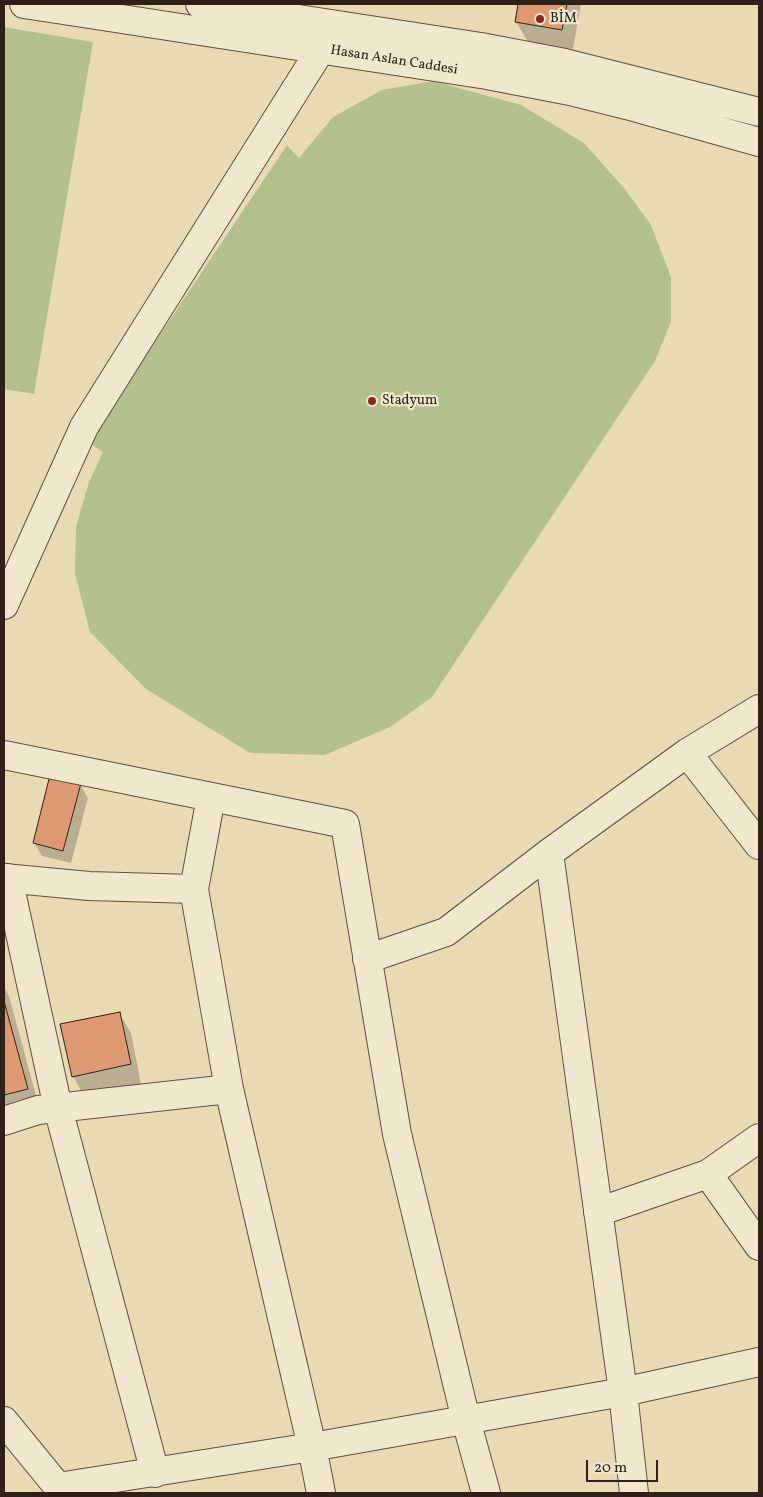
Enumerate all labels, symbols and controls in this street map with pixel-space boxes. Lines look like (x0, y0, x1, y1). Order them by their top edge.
place label: BİM (550, 11, 577, 27)
marker: BİM (534, 13, 546, 25)
street label: Hasan Aslan Caddesi (329, 43, 459, 79)
place label: Stadyum (382, 393, 437, 409)
marker: Stadyum (366, 395, 378, 407)
scale bar (588, 1450, 660, 1482)
text: 20 m (594, 1458, 627, 1479)

